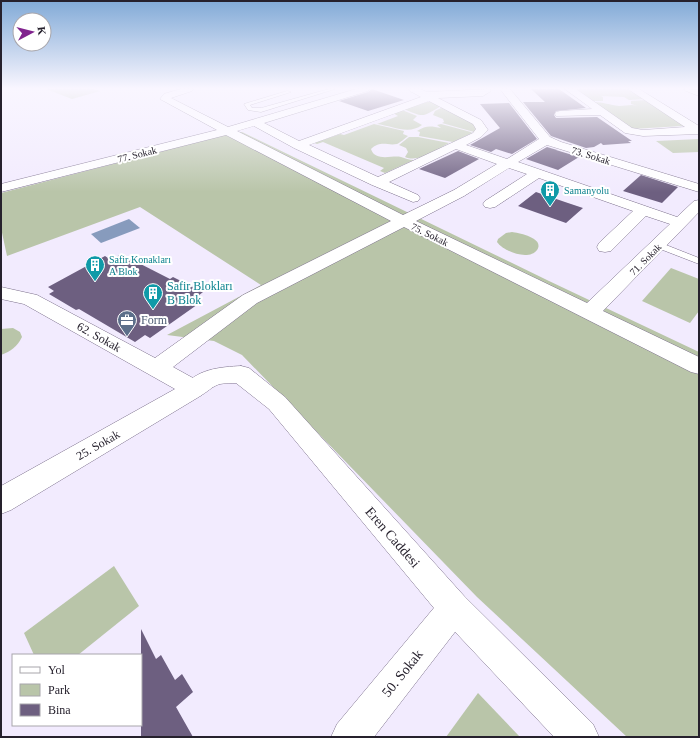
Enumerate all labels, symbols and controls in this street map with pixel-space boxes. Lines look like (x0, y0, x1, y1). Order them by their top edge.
north arrow (12, 12, 52, 52)
text: K (35, 26, 48, 36)
street label: 77. Sokak (116, 144, 158, 165)
street label: 73. Sokak (570, 144, 612, 167)
building icon: Samanyolu (539, 179, 561, 207)
place label: Samanyolu (564, 185, 609, 196)
street label: 75. Sokak (409, 221, 450, 248)
street label: 71. Sokak (627, 241, 663, 277)
building icon: Safir Konakları A Blok (84, 254, 106, 282)
place label: Safir Konakları A Blok (109, 254, 171, 277)
place label: Safir Blokları B Blok (167, 279, 233, 307)
building icon: Safir Blokları B Blok (142, 282, 164, 310)
office icon: Form (116, 309, 138, 337)
place label: Form (141, 313, 168, 327)
street label: 62. Sokak (75, 319, 123, 355)
street label: 25. Sokak (74, 427, 122, 463)
street label: Eren Caddesi (362, 504, 423, 571)
street label: 50. Sokak (379, 647, 426, 700)
legend (12, 654, 142, 726)
text: Yol (48, 663, 65, 677)
text: Park (48, 683, 70, 697)
text: Bina (48, 703, 71, 717)

